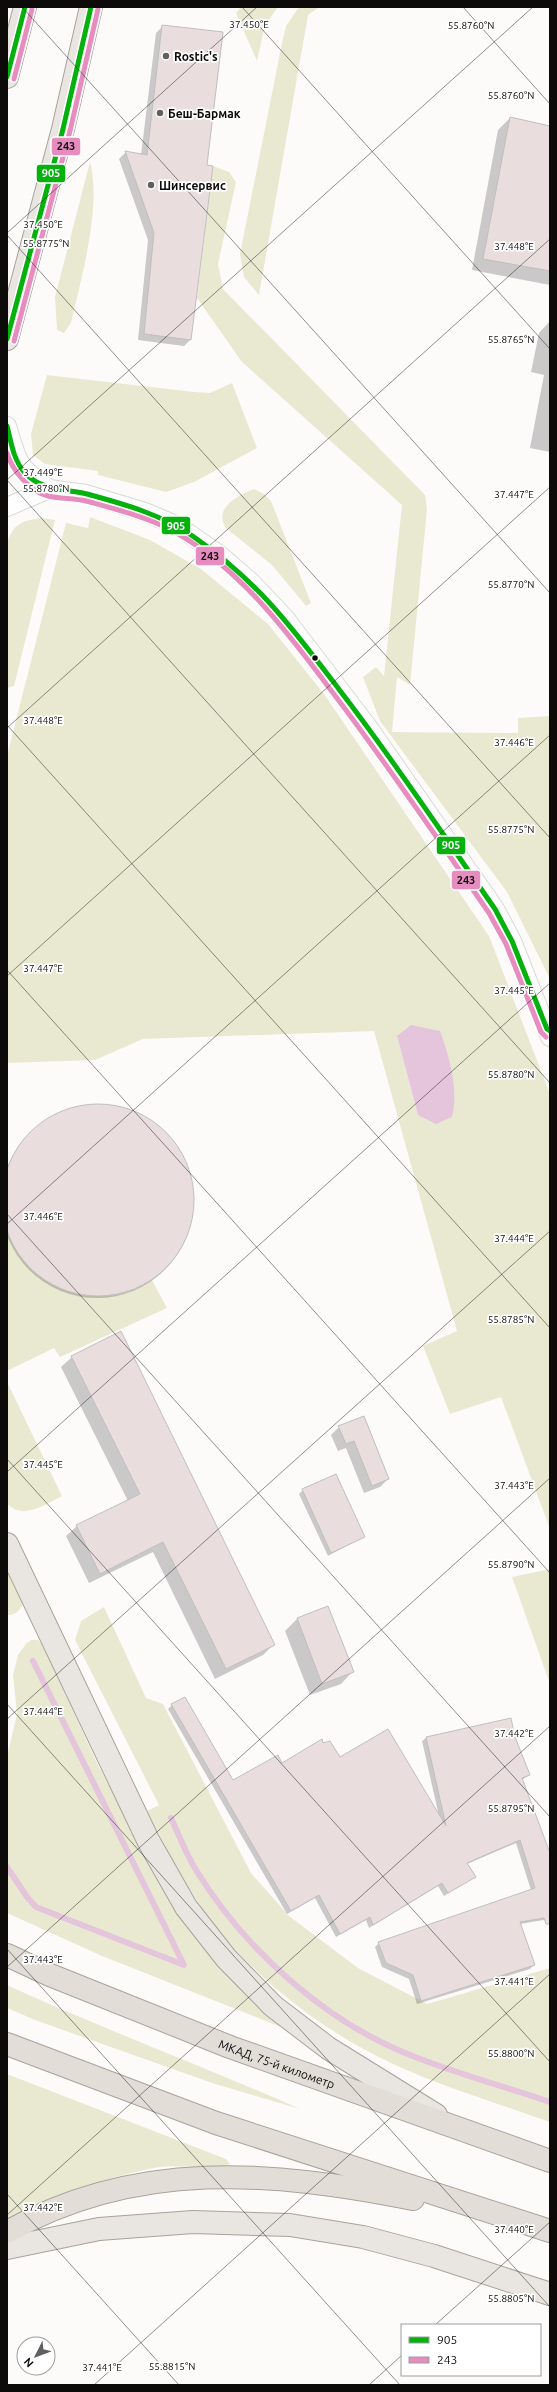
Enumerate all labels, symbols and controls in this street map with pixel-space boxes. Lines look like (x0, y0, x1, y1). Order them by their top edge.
text: 37.450°E (229, 19, 269, 30)
text: 55.8760°N (448, 20, 494, 31)
place label: Rostic's (174, 50, 218, 63)
marker: Rostic's (161, 51, 171, 61)
text: 55.8760°N (488, 90, 534, 101)
place label: Беш-Бармак (168, 107, 241, 120)
marker: Беш-Бармак (155, 108, 165, 118)
line badge: 243 (51, 137, 81, 156)
text: 243 (57, 140, 75, 152)
line badge: 905 (36, 164, 66, 183)
text: 905 (42, 167, 60, 179)
place label: Шинсервис (159, 179, 226, 192)
marker: Шинсервис (146, 180, 156, 190)
text: 37.450°E (23, 219, 63, 230)
text: 55.8775°N (23, 238, 69, 249)
text: 37.448°E (494, 241, 534, 252)
text: 55.8765°N (488, 334, 534, 345)
text: 37.449°E (23, 467, 63, 478)
text: 55.8780°N (23, 483, 69, 494)
text: 37.447°E (494, 489, 534, 500)
line badge: 905 (161, 516, 191, 535)
text: 905 (167, 520, 185, 532)
line badge: 243 (195, 546, 225, 566)
text: 243 (201, 550, 219, 562)
text: 55.8770°N (488, 579, 534, 590)
unlabelled marker (310, 653, 320, 663)
text: 37.448°E (23, 715, 63, 726)
text: 37.446°E (494, 737, 534, 748)
text: 55.8775°N (488, 824, 534, 835)
line badge: 905 (436, 836, 466, 855)
text: 905 (442, 839, 460, 851)
line badge: 243 (451, 870, 481, 890)
text: 243 (457, 874, 475, 886)
text: 37.447°E (23, 963, 63, 974)
text: 37.445°E (494, 985, 534, 996)
text: 55.8780°N (488, 1069, 534, 1080)
text: 37.446°E (23, 1211, 63, 1222)
text: 37.444°E (494, 1233, 534, 1244)
text: 55.8785°N (488, 1314, 534, 1325)
text: 37.445°E (23, 1459, 63, 1470)
text: 37.443°E (494, 1480, 534, 1491)
text: 55.8790°N (488, 1559, 534, 1570)
text: 37.444°E (23, 1706, 63, 1717)
text: 37.442°E (494, 1728, 534, 1739)
text: 55.8795°N (488, 1803, 534, 1814)
text: 37.443°E (23, 1954, 63, 1965)
text: 37.441°E (494, 1976, 534, 1987)
street label: МКАД, 75-й километр (217, 2037, 337, 2090)
text: 55.8800°N (488, 2048, 534, 2059)
text: 37.442°E (23, 2202, 63, 2213)
text: 37.440°E (494, 2224, 534, 2235)
text: 55.8805°N (488, 2293, 534, 2304)
legend (401, 2324, 541, 2376)
text: 905 (437, 2333, 457, 2346)
north arrow (16, 2336, 56, 2376)
text: 243 (437, 2353, 457, 2366)
text: N (21, 2356, 36, 2370)
text: 55.8815°N (149, 2361, 195, 2372)
text: 37.441°E (82, 2362, 122, 2373)

